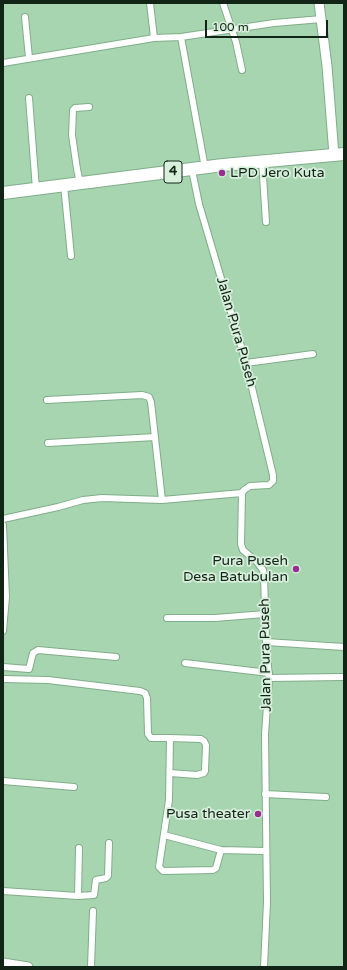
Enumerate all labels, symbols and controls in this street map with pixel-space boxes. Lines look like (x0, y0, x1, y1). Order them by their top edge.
scale bar (207, 12, 330, 38)
text: 100 m (212, 20, 249, 34)
road number: 4 (164, 161, 182, 183)
place label: LPD Jero Kuta (230, 165, 324, 181)
marker: LPD Jero Kuta (217, 168, 227, 178)
street label: Jalan Pura Puseh (212, 275, 260, 389)
place label: Pura Puseh Desa Batubulan (183, 553, 288, 586)
marker: Pura Puseh Desa Batubulan (291, 564, 301, 574)
street label: Jalan Pura Puseh (257, 598, 275, 712)
place label: Pusa theater (166, 806, 250, 822)
marker: Pusa theater (253, 809, 263, 819)

